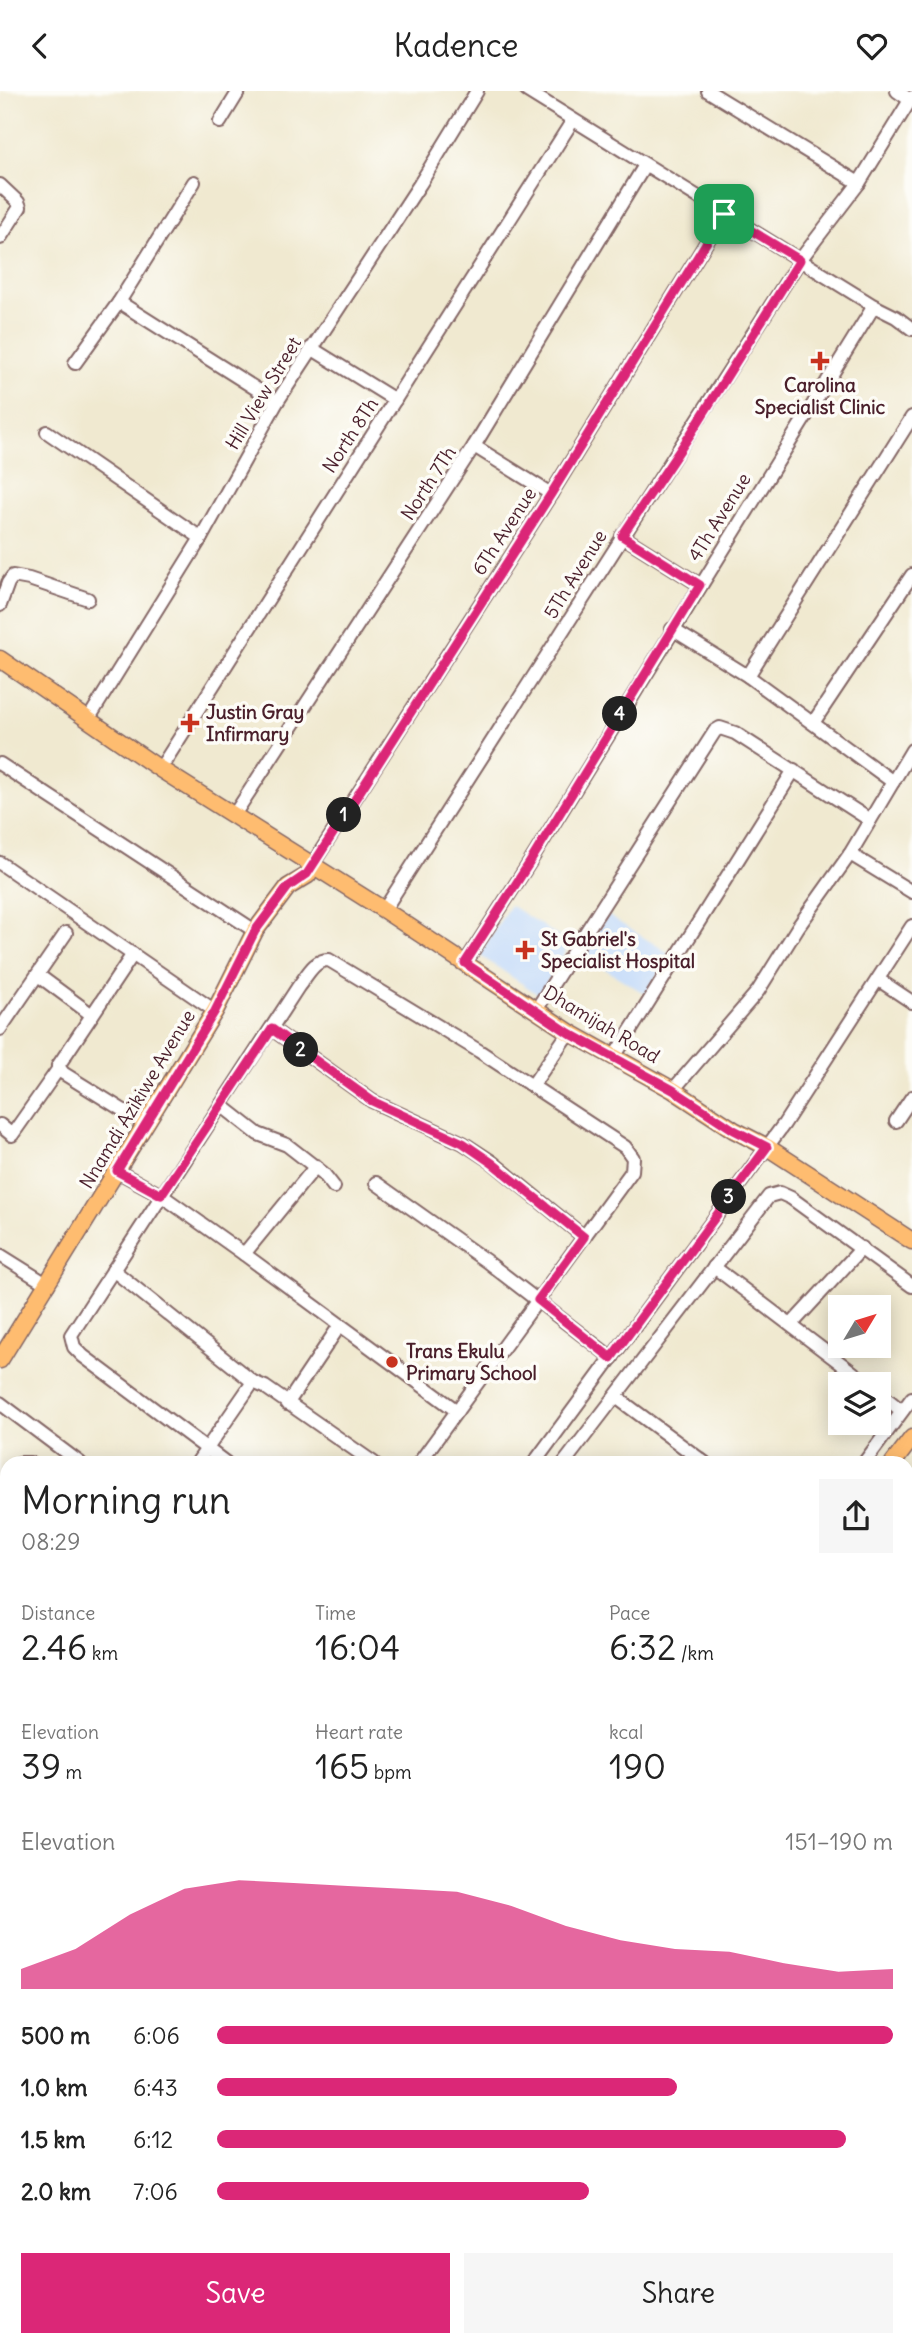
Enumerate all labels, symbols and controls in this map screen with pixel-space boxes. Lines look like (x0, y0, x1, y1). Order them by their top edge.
text: Kadence (393, 25, 519, 66)
icon: back (21, 27, 59, 65)
icon: heart (853, 27, 891, 65)
pin (694, 184, 754, 244)
icon: arrive (705, 195, 743, 233)
street label: Hill View Street (220, 332, 306, 454)
marker: Carolina Specialist Clinic (810, 351, 830, 371)
place label: Carolina Specialist Clinic (755, 373, 886, 419)
street label: North 8Th (317, 393, 383, 477)
street label: North 7Th (395, 441, 461, 525)
street label: 4Th Avenue (682, 468, 756, 566)
street label: 6Th Avenue (467, 482, 541, 580)
street label: 5Th Avenue (538, 525, 612, 623)
pin: 4 (602, 697, 638, 731)
place label: Justin Gray Infirmary (206, 700, 304, 746)
text: 4 (614, 701, 625, 725)
marker: Justin Gray Infirmary (180, 713, 200, 733)
pin: 1 (326, 797, 362, 833)
text: 1 (340, 802, 347, 826)
place label: St Gabriel's Specialist Hospital (541, 927, 695, 973)
marker: St Gabriel's Specialist Hospital (515, 940, 535, 960)
street label: Dhamijah Road (540, 980, 664, 1068)
street label: Nnamdi Azikiwe Avenue (74, 1005, 200, 1193)
pin: 2 (284, 1033, 318, 1067)
text: 2 (295, 1037, 306, 1061)
pin: 3 (712, 1179, 746, 1215)
text: 3 (723, 1184, 734, 1208)
north arrow (828, 1295, 891, 1358)
map controls (828, 1295, 891, 1435)
place label: Trans Ekulu Primary School (406, 1339, 537, 1385)
marker: Trans Ekulu Primary School (384, 1354, 400, 1370)
button: layers (828, 1372, 891, 1435)
text: Morning run (21, 1477, 231, 1524)
button: share (819, 1479, 893, 1553)
text: 08:29 (21, 1527, 80, 1556)
text: Distance (21, 1601, 95, 1625)
text: Time (315, 1601, 356, 1625)
text: Pace (609, 1601, 650, 1625)
text: 2.46 (21, 1625, 87, 1669)
text: 16:04 (315, 1625, 400, 1669)
text: 6:32 (609, 1625, 676, 1669)
text: km (87, 1641, 118, 1665)
text: /km (676, 1641, 714, 1665)
text: Elevation (21, 1720, 99, 1744)
text: Heart rate (315, 1720, 403, 1744)
text: kcal (609, 1720, 643, 1744)
text: 39 (21, 1744, 61, 1788)
text: 165 (315, 1744, 369, 1788)
text: 190 (609, 1744, 666, 1788)
text: m (61, 1760, 82, 1784)
text: bpm (369, 1760, 412, 1784)
text: Elevation (21, 1827, 115, 1856)
text: 151–190 m (785, 1827, 893, 1856)
text: 500 m (21, 2021, 90, 2050)
text: 6:06 (133, 2021, 180, 2050)
text: 1.0 km (21, 2073, 87, 2102)
text: 6:43 (133, 2073, 178, 2102)
text: 1.5 km (21, 2125, 86, 2154)
text: 6:12 (133, 2125, 173, 2154)
text: 2.0 km (21, 2177, 91, 2206)
text: 7:06 (133, 2177, 178, 2206)
button: Save (21, 2253, 450, 2333)
button: Share (464, 2253, 893, 2333)

